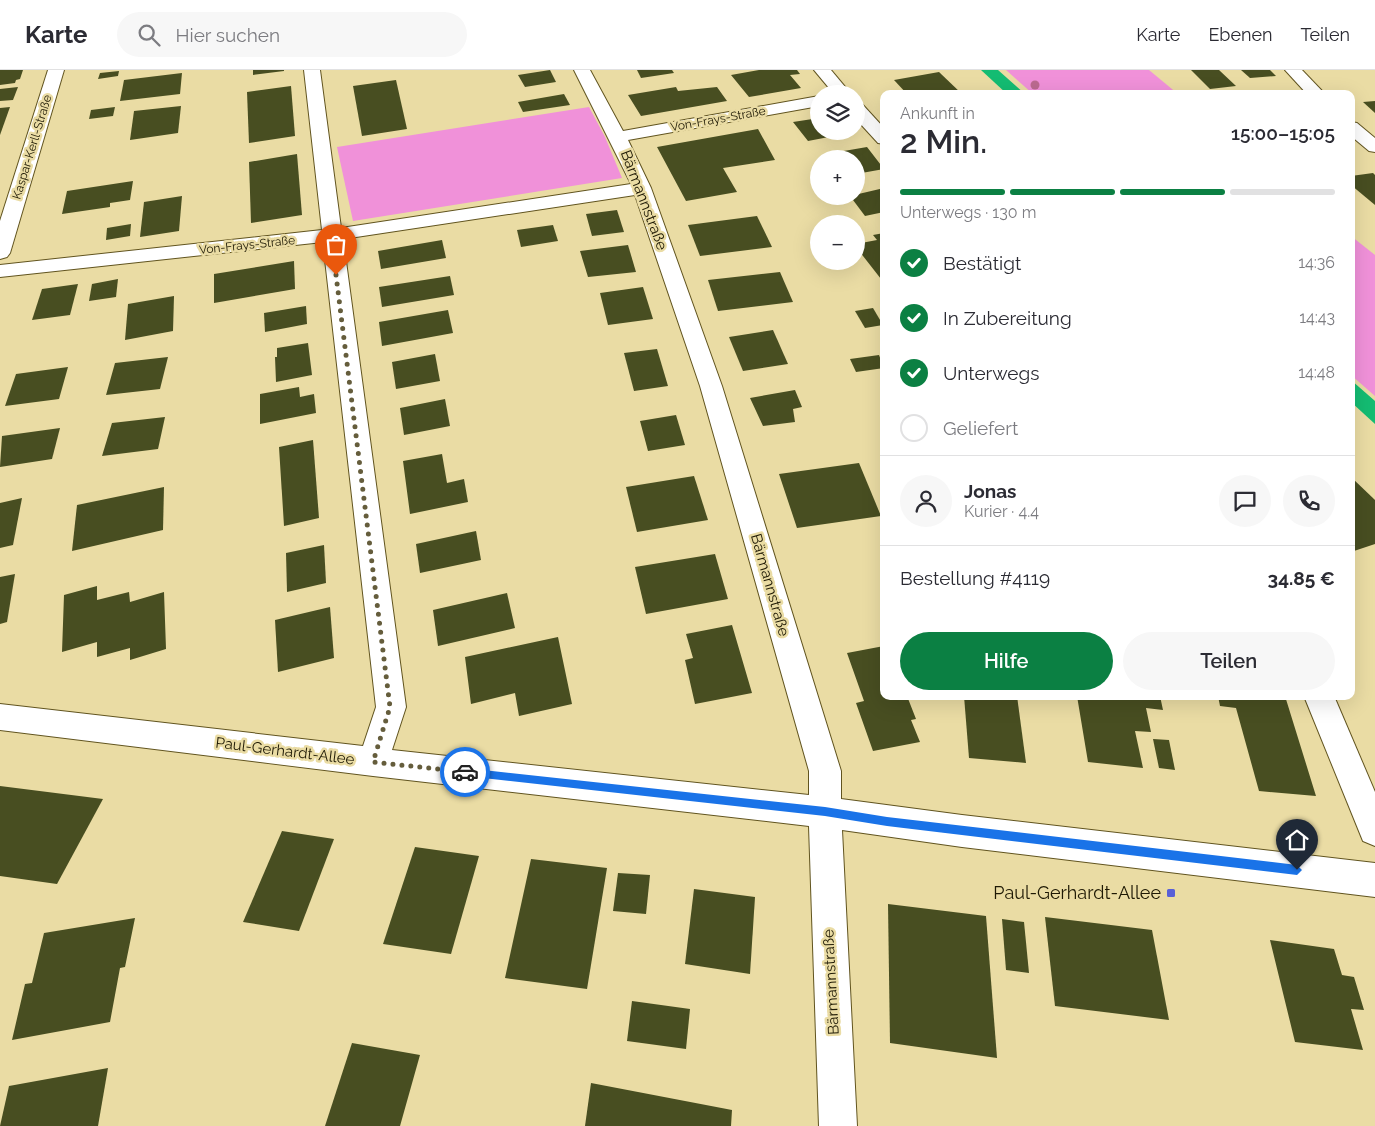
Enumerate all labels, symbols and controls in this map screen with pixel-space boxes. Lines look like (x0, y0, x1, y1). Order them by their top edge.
search box (117, 12, 467, 57)
text: Karte (25, 20, 87, 49)
icon: search (135, 21, 163, 49)
text: Hier suchen (175, 24, 280, 46)
text: Karte (1136, 24, 1180, 45)
text: Ebenen (1208, 24, 1273, 45)
text: Teilen (1301, 24, 1350, 45)
map controls (810, 85, 865, 270)
button: layers (810, 85, 865, 140)
street label: Kaspar-Kerll-Straße (9, 93, 55, 201)
street label: Von-Frays-Straße (669, 104, 767, 134)
text: Ankunft in (900, 104, 975, 123)
text: 15:00–15:05 (1231, 122, 1335, 144)
text: 2 Min. (900, 123, 987, 160)
street label: Bärmannstraße (617, 147, 671, 253)
button: + (810, 150, 865, 205)
text: Unterwegs · 130 m (900, 203, 1036, 222)
button: − (810, 215, 865, 270)
pin (315, 224, 357, 275)
icon: bag (322, 231, 350, 259)
street label: Von-Frays-Straße (198, 233, 296, 257)
icon: check (900, 249, 928, 277)
text: Bestätigt (943, 252, 1021, 274)
text: 14:36 (1298, 253, 1335, 272)
icon: check (900, 304, 928, 332)
text: In Zubereitung (943, 307, 1072, 329)
text: 14:43 (1299, 308, 1335, 327)
icon: check (900, 359, 928, 387)
text: Unterwegs (943, 362, 1039, 384)
text: 14:48 (1298, 363, 1335, 382)
text: Geliefert (943, 417, 1018, 439)
button: person (900, 475, 952, 527)
button: chat (1219, 475, 1271, 527)
button: phone (1283, 475, 1335, 527)
text: Jonas (964, 480, 1016, 502)
text: Kurier · 4.4 (964, 502, 1039, 521)
street label: Bärmannstraße (747, 532, 793, 638)
text: Bestellung #4119 (900, 567, 1050, 589)
text: 34.85 € (1268, 567, 1335, 589)
button: Hilfe (900, 632, 1113, 690)
button: Teilen (1123, 632, 1335, 690)
street label: Paul-Gerhardt-Allee (215, 734, 356, 768)
courier (440, 747, 490, 797)
icon: car (451, 758, 479, 786)
pin (1276, 819, 1318, 870)
icon: home (1283, 826, 1311, 854)
place label: Paul-Gerhardt-Allee (993, 882, 1161, 903)
marker: Paul-Gerhardt-Allee (1165, 887, 1177, 899)
street label: Bärmannstraße (819, 929, 843, 1035)

